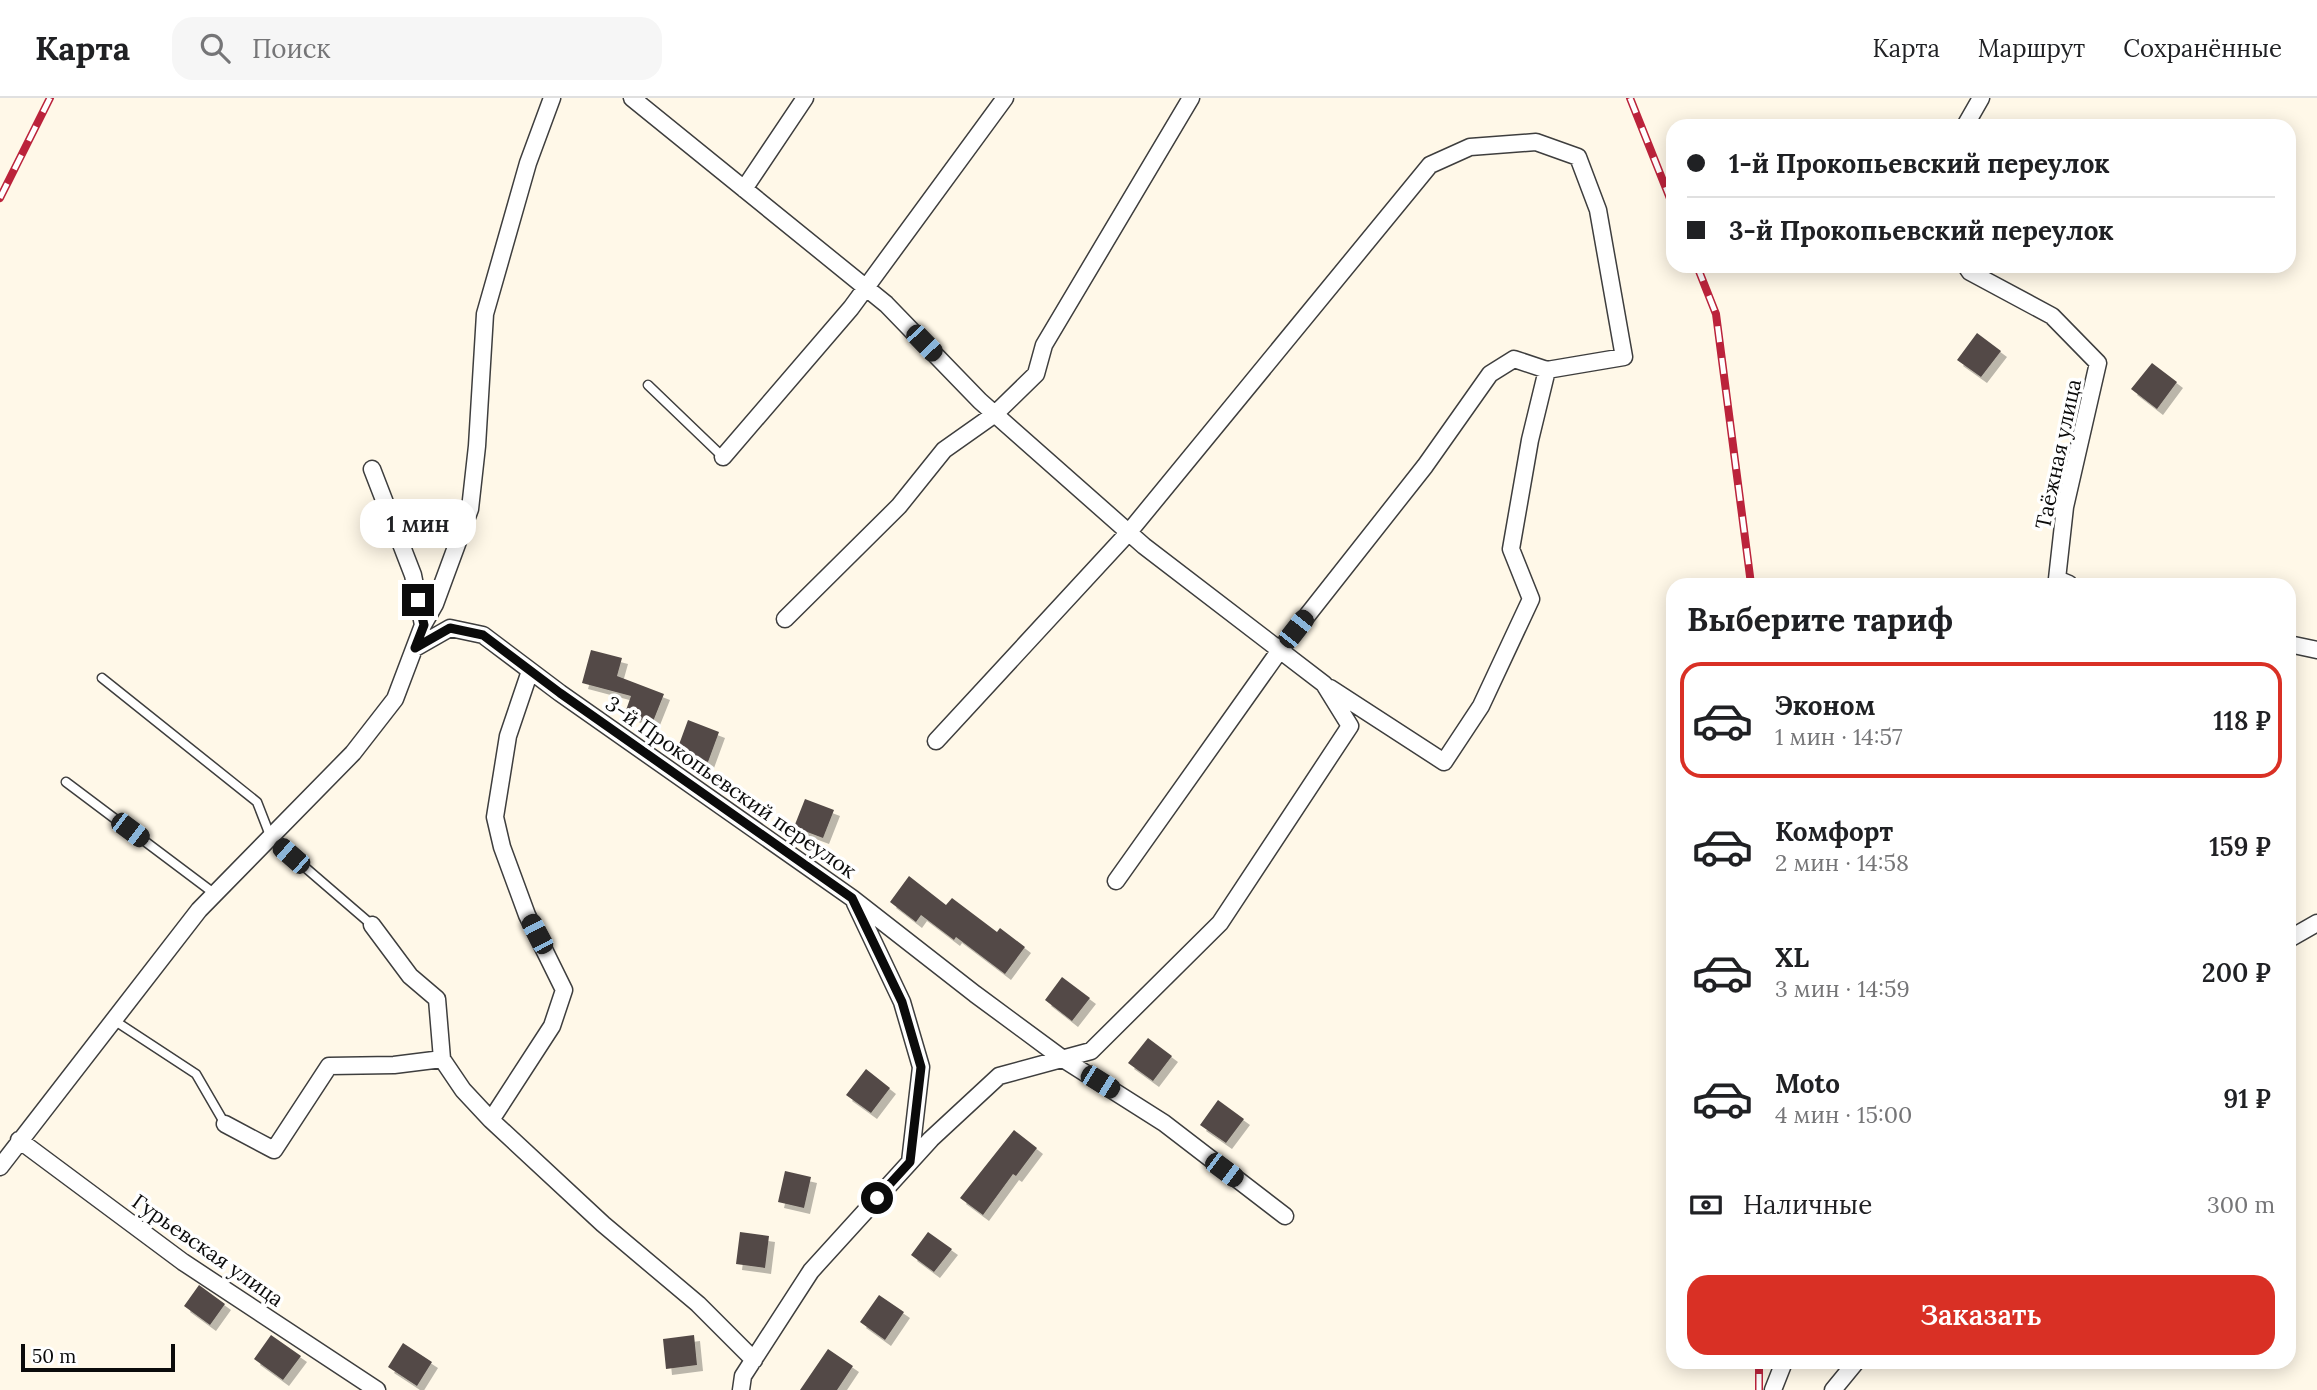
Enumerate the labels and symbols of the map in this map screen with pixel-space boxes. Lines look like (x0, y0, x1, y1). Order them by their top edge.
car (902, 321, 947, 365)
street label: Таёжная улица (2029, 376, 2087, 531)
callout: 1 мин (360, 498, 476, 547)
route end (402, 584, 434, 616)
car (1275, 606, 1318, 652)
street label: 3-й Прокопьевский переулок (600, 690, 862, 885)
car (107, 809, 154, 851)
car (269, 834, 314, 878)
car (518, 911, 557, 957)
car (1077, 1062, 1124, 1102)
car (1201, 1149, 1248, 1191)
route start (861, 1182, 893, 1214)
street label: Гурьевская улица (127, 1188, 289, 1312)
scale bar (21, 1341, 175, 1373)

